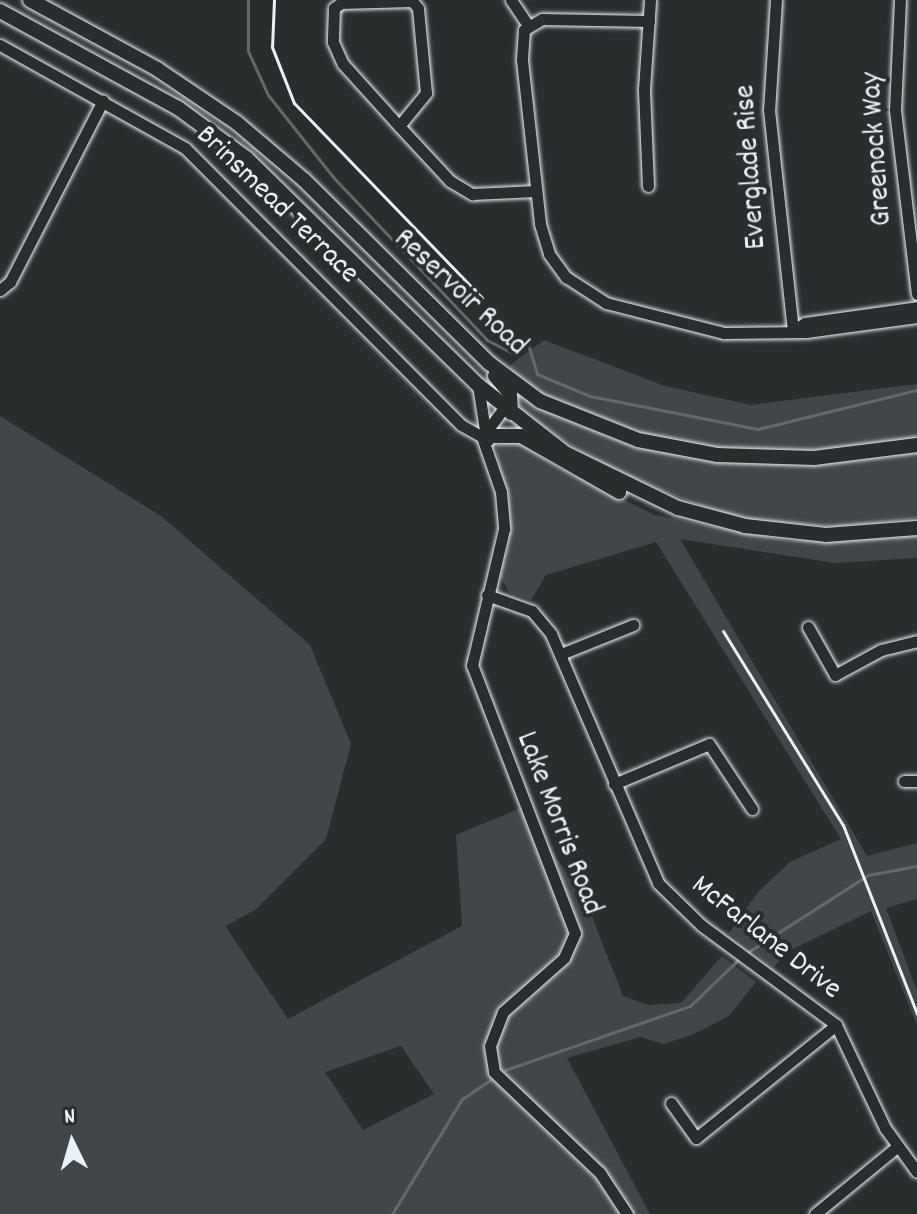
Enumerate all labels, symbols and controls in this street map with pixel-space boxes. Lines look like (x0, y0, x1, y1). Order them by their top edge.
street label: Greenock Way (856, 71, 902, 227)
street label: Everglade Rise (729, 84, 777, 250)
street label: Brinsmead Terrace (187, 119, 365, 293)
street label: Reservoir Road (384, 223, 534, 365)
street label: Lake Morris Road (506, 727, 608, 921)
street label: McFarlane Drive (683, 869, 847, 1009)
north arrow (32, 1102, 112, 1182)
text: N (63, 1102, 77, 1134)

